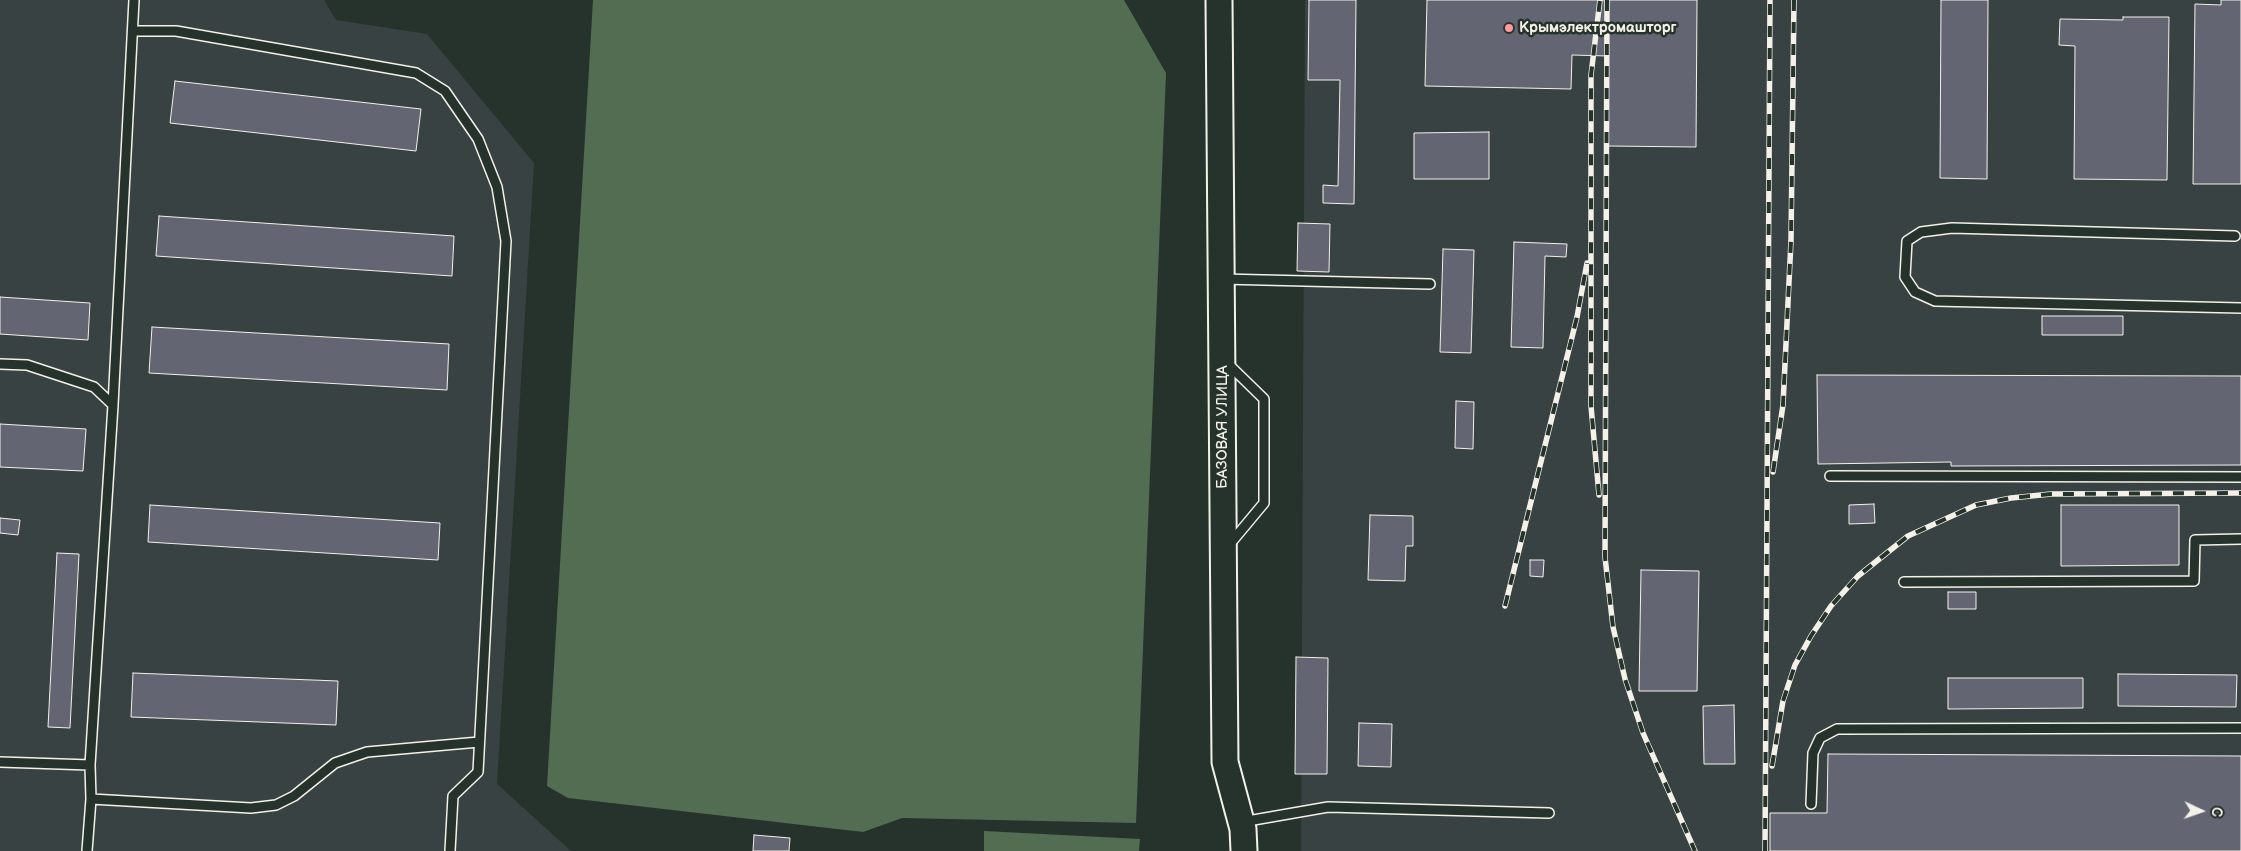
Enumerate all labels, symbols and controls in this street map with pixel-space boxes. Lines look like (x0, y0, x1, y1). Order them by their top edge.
place label: Крымэлектромашторг (1519, 19, 1677, 37)
marker: Крымэлектромашторг (1503, 22, 1515, 34)
street label: БАЗОВАЯ УЛИЦА (1214, 365, 1232, 489)
north arrow (2176, 786, 2226, 836)
text: С (2208, 806, 2225, 817)

